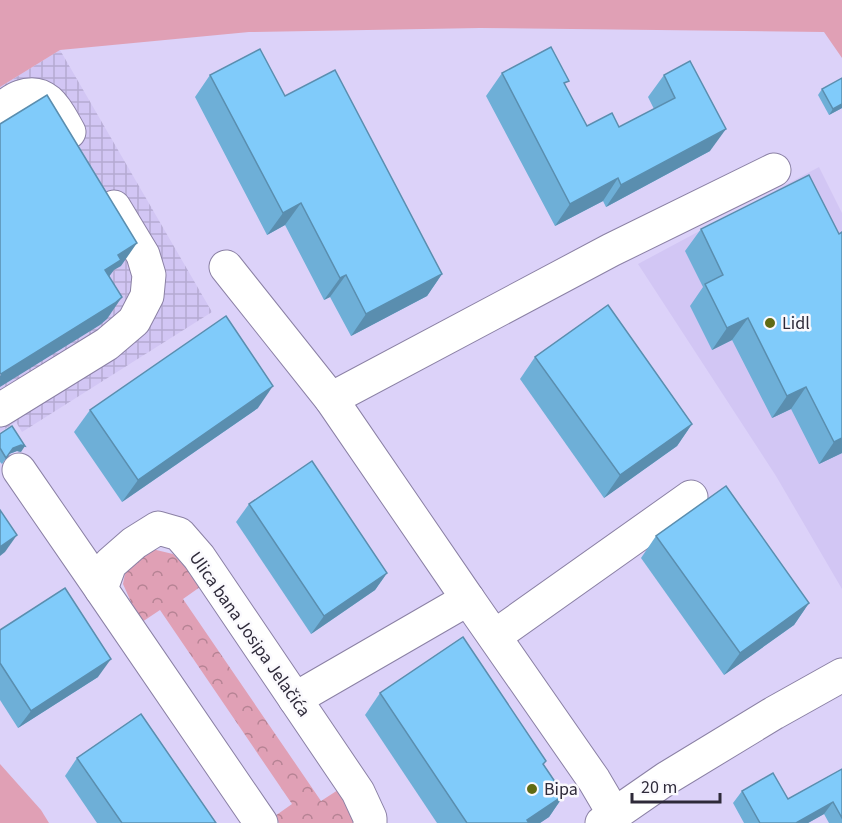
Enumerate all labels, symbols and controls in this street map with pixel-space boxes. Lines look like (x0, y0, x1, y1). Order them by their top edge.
place label: Lidl (782, 311, 810, 336)
marker: Lidl (763, 316, 777, 330)
street label: Ulica bana Josipa Jelačića (183, 547, 316, 722)
scale bar (632, 766, 720, 804)
text: 20 m (641, 775, 677, 800)
place label: Bipa (544, 777, 578, 802)
marker: Bipa (525, 782, 539, 796)

